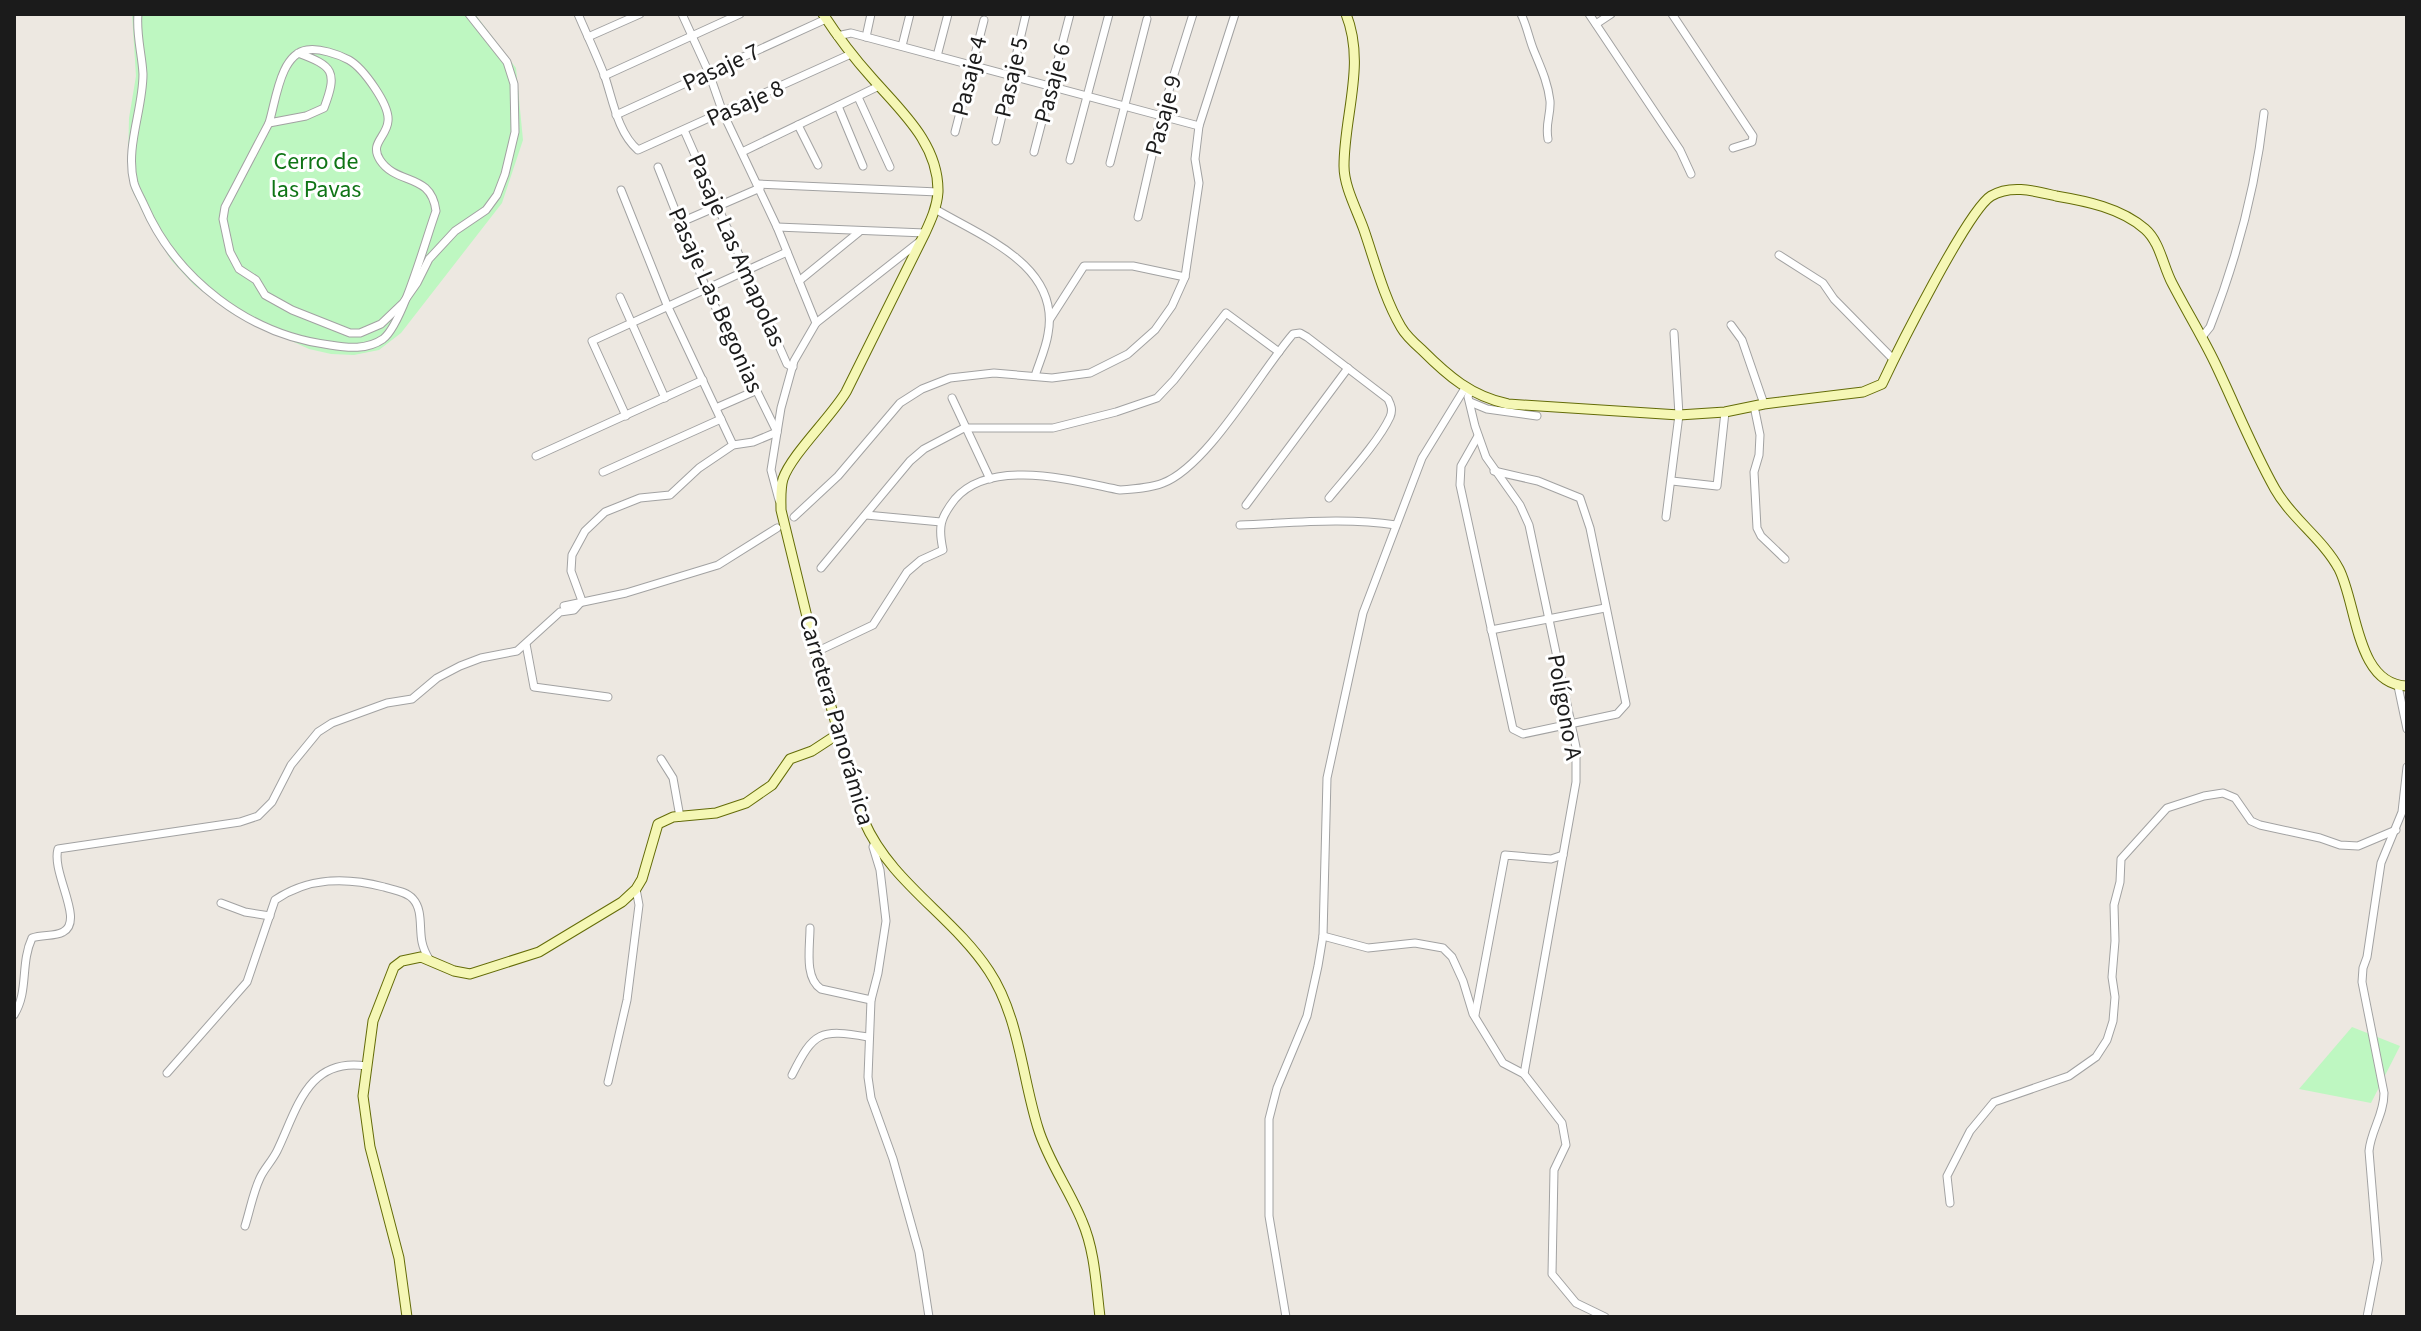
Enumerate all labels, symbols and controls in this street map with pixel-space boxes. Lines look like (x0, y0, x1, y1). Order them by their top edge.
street label: Pasaje 4 (943, 32, 996, 120)
street label: Pasaje 7 (677, 34, 765, 101)
street label: Pasaje 5 (985, 34, 1038, 121)
street label: Pasaje 6 (1025, 39, 1080, 127)
street label: Pasaje 8 (701, 71, 789, 136)
street label: Pasaje 9 (1136, 71, 1191, 159)
park label: Cerro de las Pavas (271, 144, 361, 207)
street label: Pasaje Las Amapolas (678, 148, 795, 352)
street label: Pasaje Las Begonias (659, 202, 772, 399)
street label: Carretera Panorámica (790, 611, 883, 829)
street label: Polígono A (1538, 651, 1591, 763)

